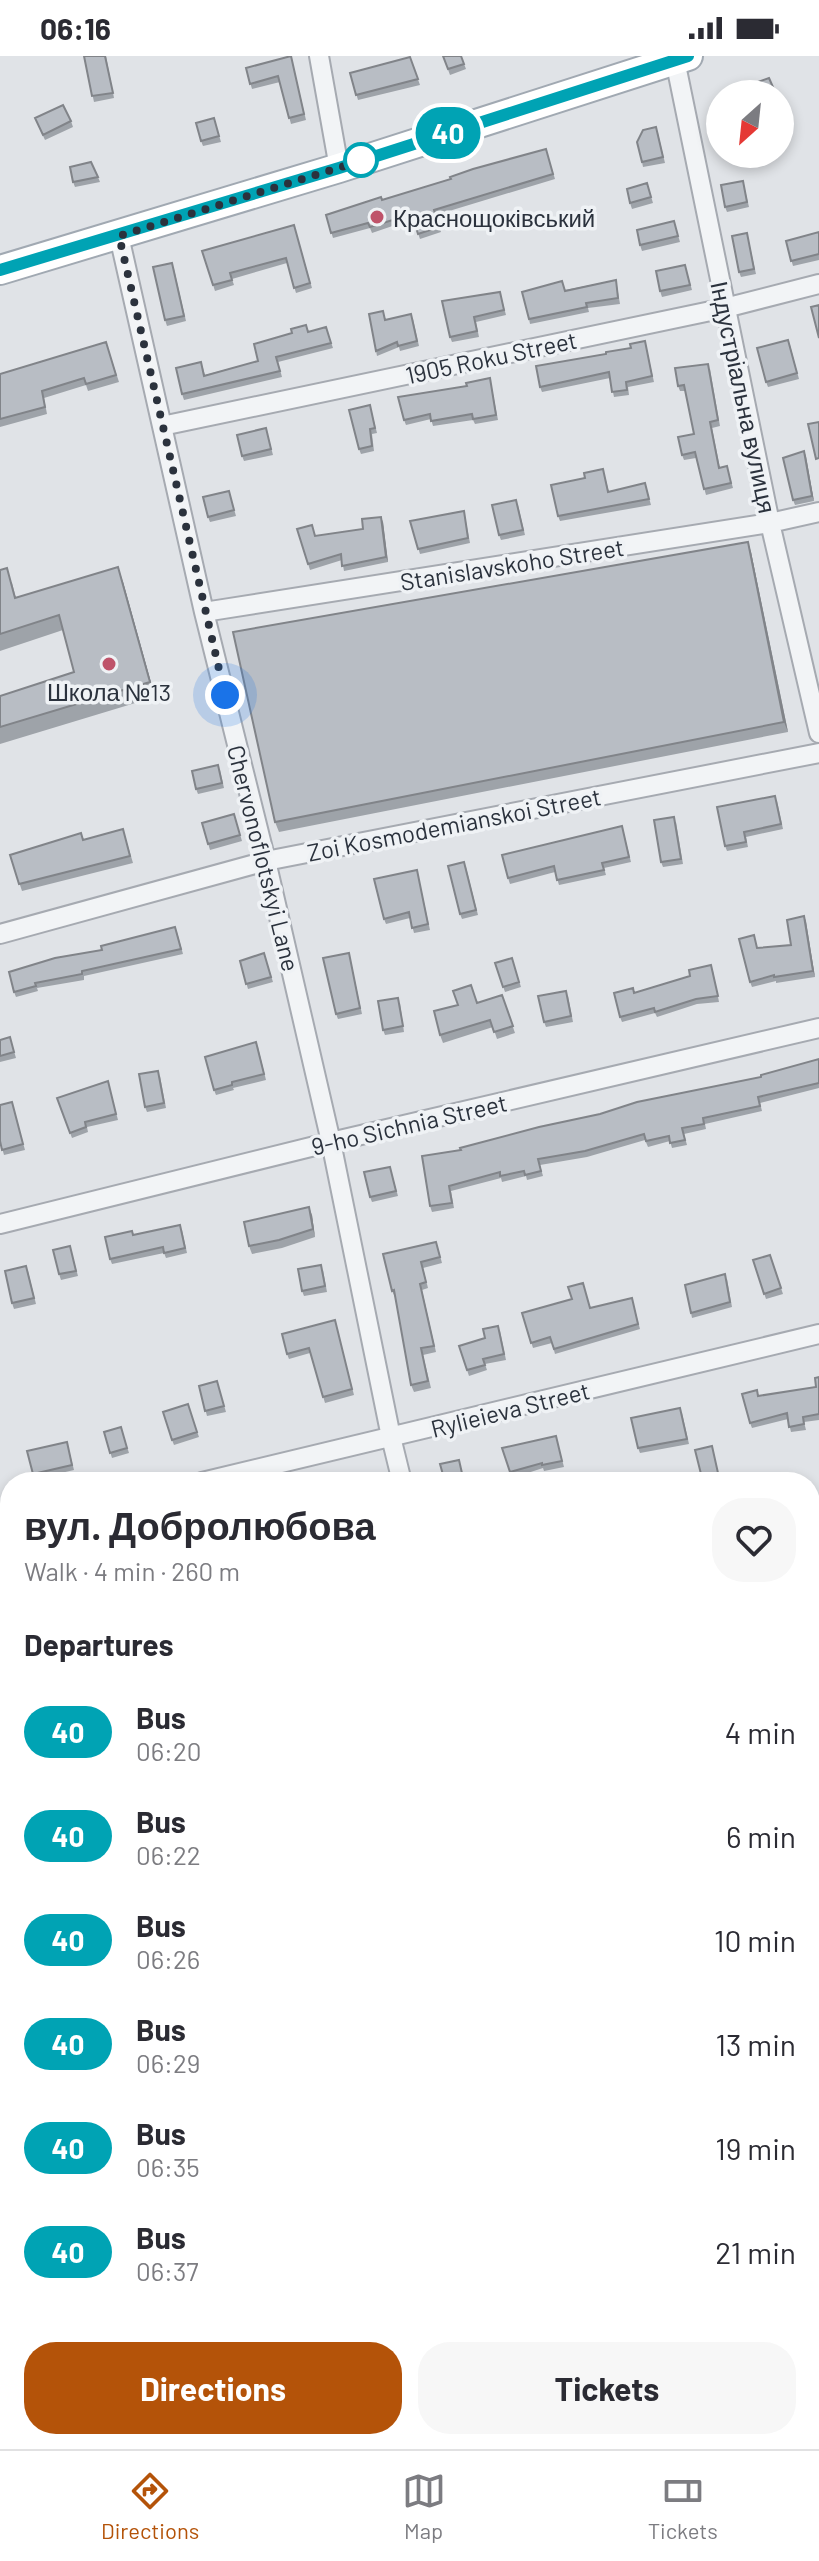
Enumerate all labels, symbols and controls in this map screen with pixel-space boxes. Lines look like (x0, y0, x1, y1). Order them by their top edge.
text: 06:16 (40, 10, 111, 46)
north arrow (706, 80, 794, 168)
map controls (706, 80, 794, 168)
line badge: 40 (412, 107, 484, 159)
text: 40 (432, 116, 464, 150)
unlabelled marker (344, 143, 378, 177)
place label: Краснощоківський (393, 203, 595, 232)
marker: Краснощоківський (368, 208, 386, 226)
street label: Індустріальна вулиця (705, 278, 783, 516)
street label: 1905 Roku Street (403, 325, 579, 389)
street label: Stanislavskoho Street (398, 532, 626, 596)
marker: Школа №13 (100, 655, 118, 673)
your location (205, 675, 245, 715)
place label: Школа №13 (47, 677, 171, 706)
street label: Chervonoflotskyi Lane (222, 742, 306, 974)
street label: Zoi Kosmodemianskoi Street (305, 781, 603, 867)
street label: 9-ho Sichnia Street (308, 1087, 510, 1161)
street label: Rylieieva Street (428, 1375, 592, 1443)
button: heart (712, 1498, 796, 1582)
text: вул. Добролюбова (24, 1502, 376, 1548)
text: Walk · 4 min · 260 m (24, 1555, 240, 1586)
text: Departures (24, 1626, 174, 1662)
text: Bus (136, 1699, 186, 1735)
text: 4 min (725, 1714, 796, 1750)
text: 40 (52, 1715, 84, 1749)
text: 06:20 (136, 1735, 202, 1766)
text: Bus (136, 1803, 186, 1839)
text: 6 min (726, 1818, 796, 1854)
text: 40 (52, 1819, 84, 1853)
text: 06:22 (136, 1839, 201, 1870)
text: Bus (136, 1907, 186, 1943)
text: 10 min (714, 1922, 796, 1958)
text: 40 (52, 1923, 84, 1957)
text: 06:26 (136, 1943, 200, 1974)
text: Bus (136, 2011, 186, 2047)
text: 13 min (715, 2026, 796, 2062)
text: 40 (52, 2027, 84, 2061)
text: 06:29 (136, 2047, 200, 2078)
text: Bus (136, 2115, 186, 2151)
text: 19 min (715, 2130, 796, 2166)
text: 40 (52, 2131, 84, 2165)
text: 06:35 (136, 2151, 200, 2182)
text: Bus (136, 2219, 186, 2255)
text: 21 min (715, 2234, 796, 2270)
text: 40 (52, 2235, 84, 2269)
text: 06:37 (136, 2255, 199, 2286)
button: Directions (24, 2342, 402, 2434)
button: Tickets (418, 2342, 796, 2434)
tab: Directions (101, 2469, 199, 2543)
tab: Map (402, 2469, 446, 2543)
tab: Tickets (648, 2469, 718, 2543)

